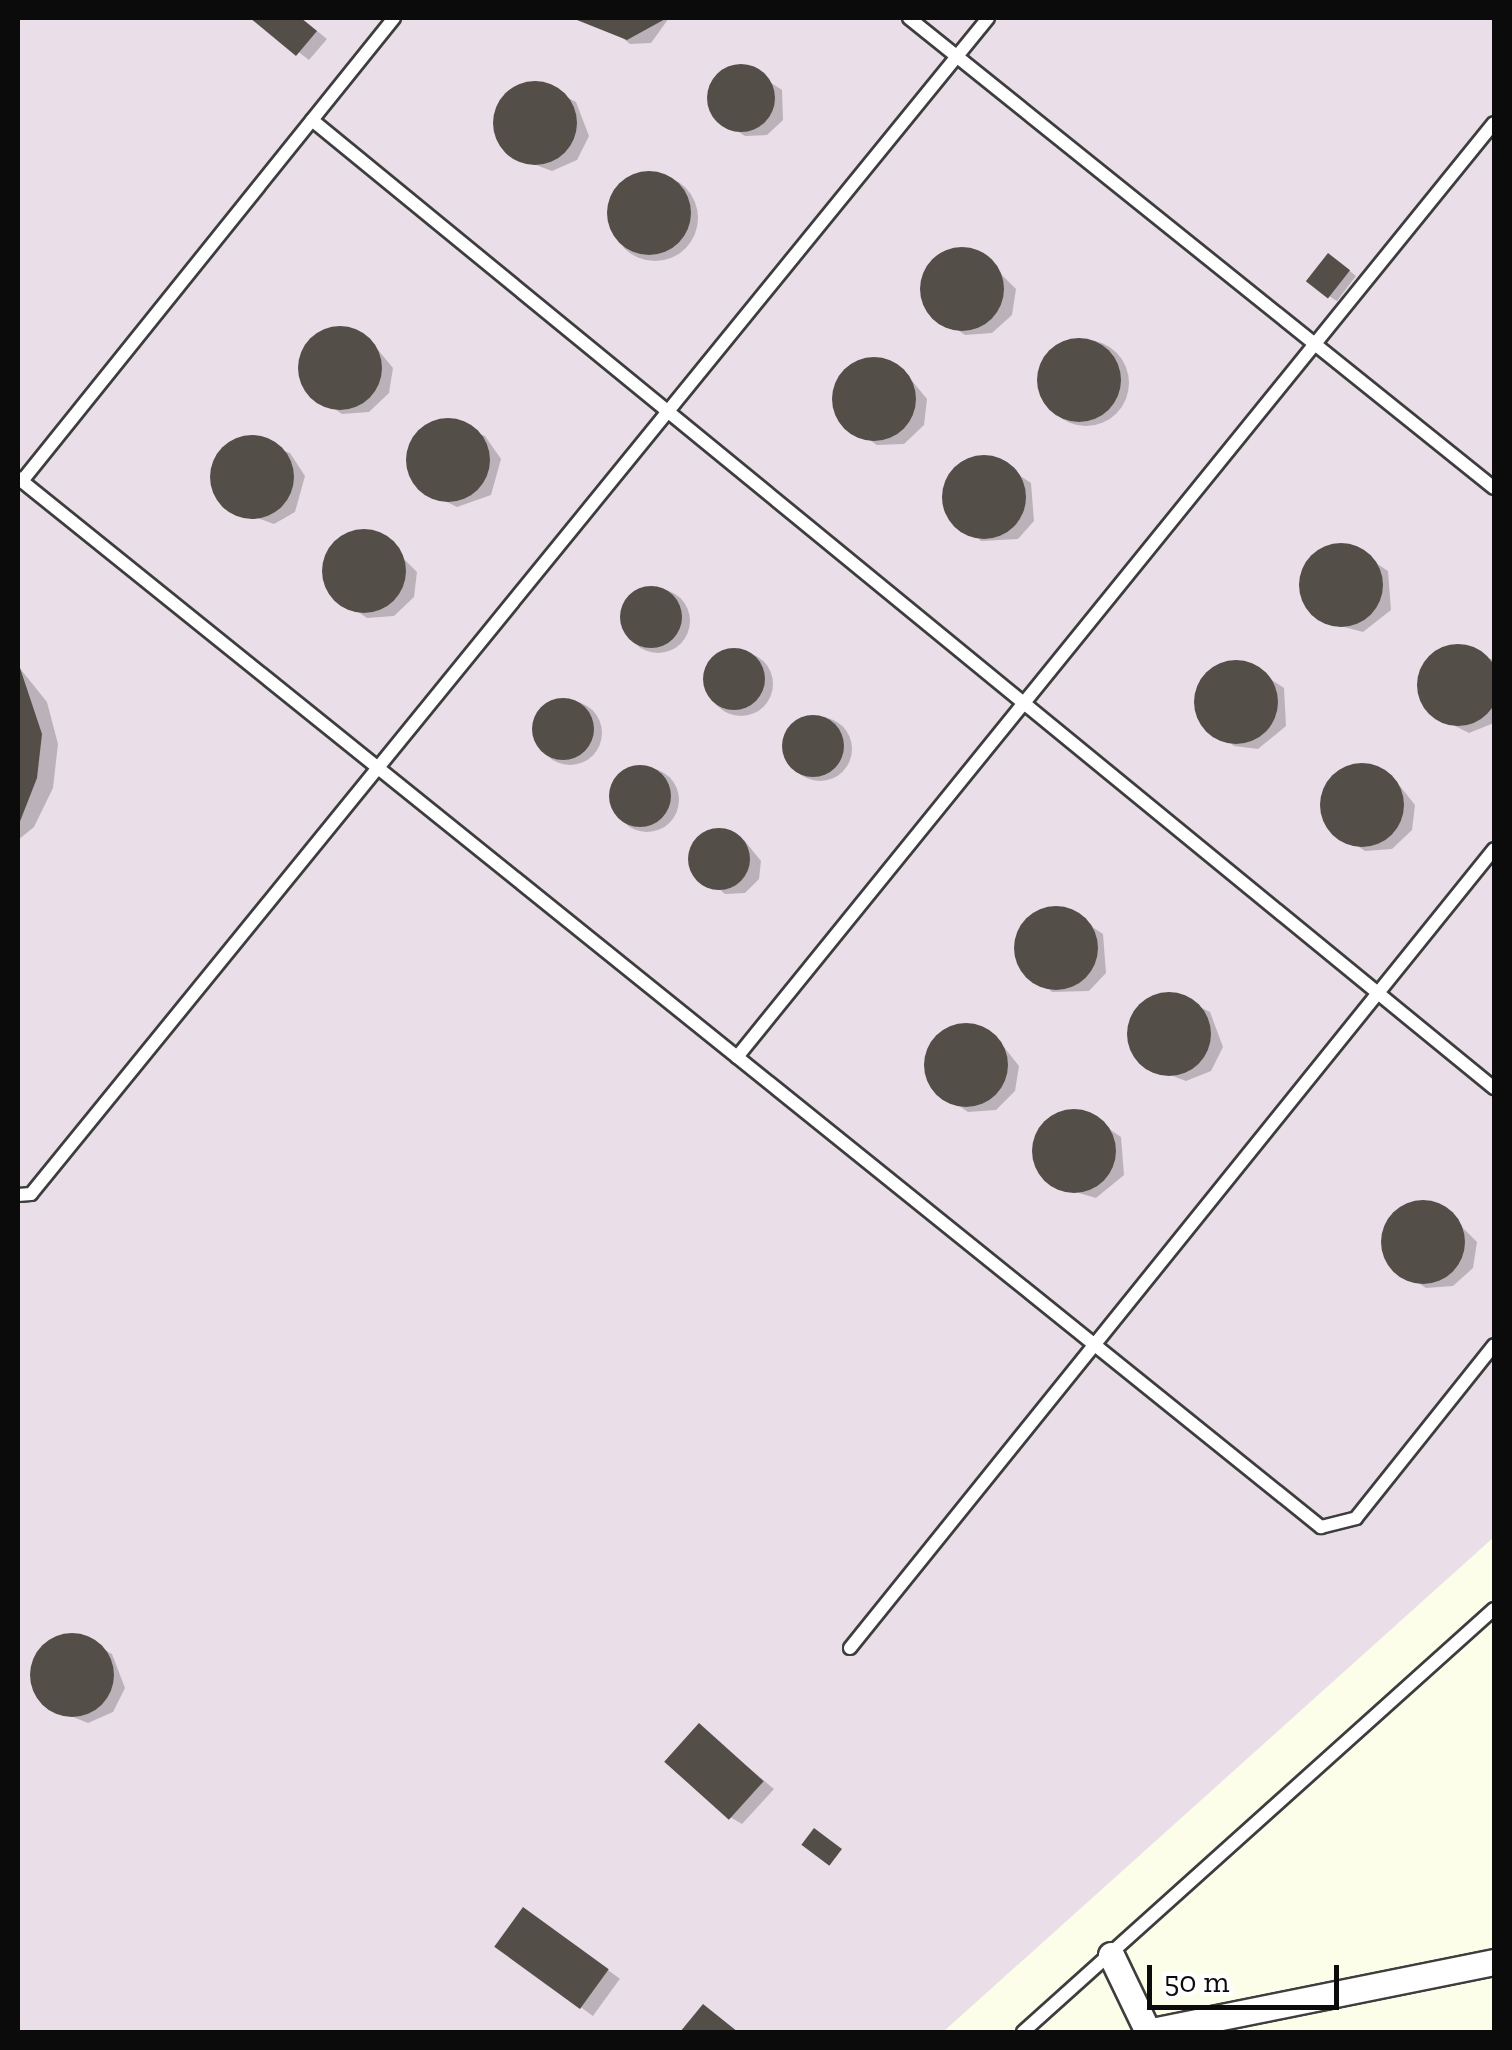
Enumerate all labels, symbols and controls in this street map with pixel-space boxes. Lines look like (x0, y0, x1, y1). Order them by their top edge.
scale bar (1152, 1945, 1344, 2007)
text: 50 m (1164, 1964, 1229, 2000)

